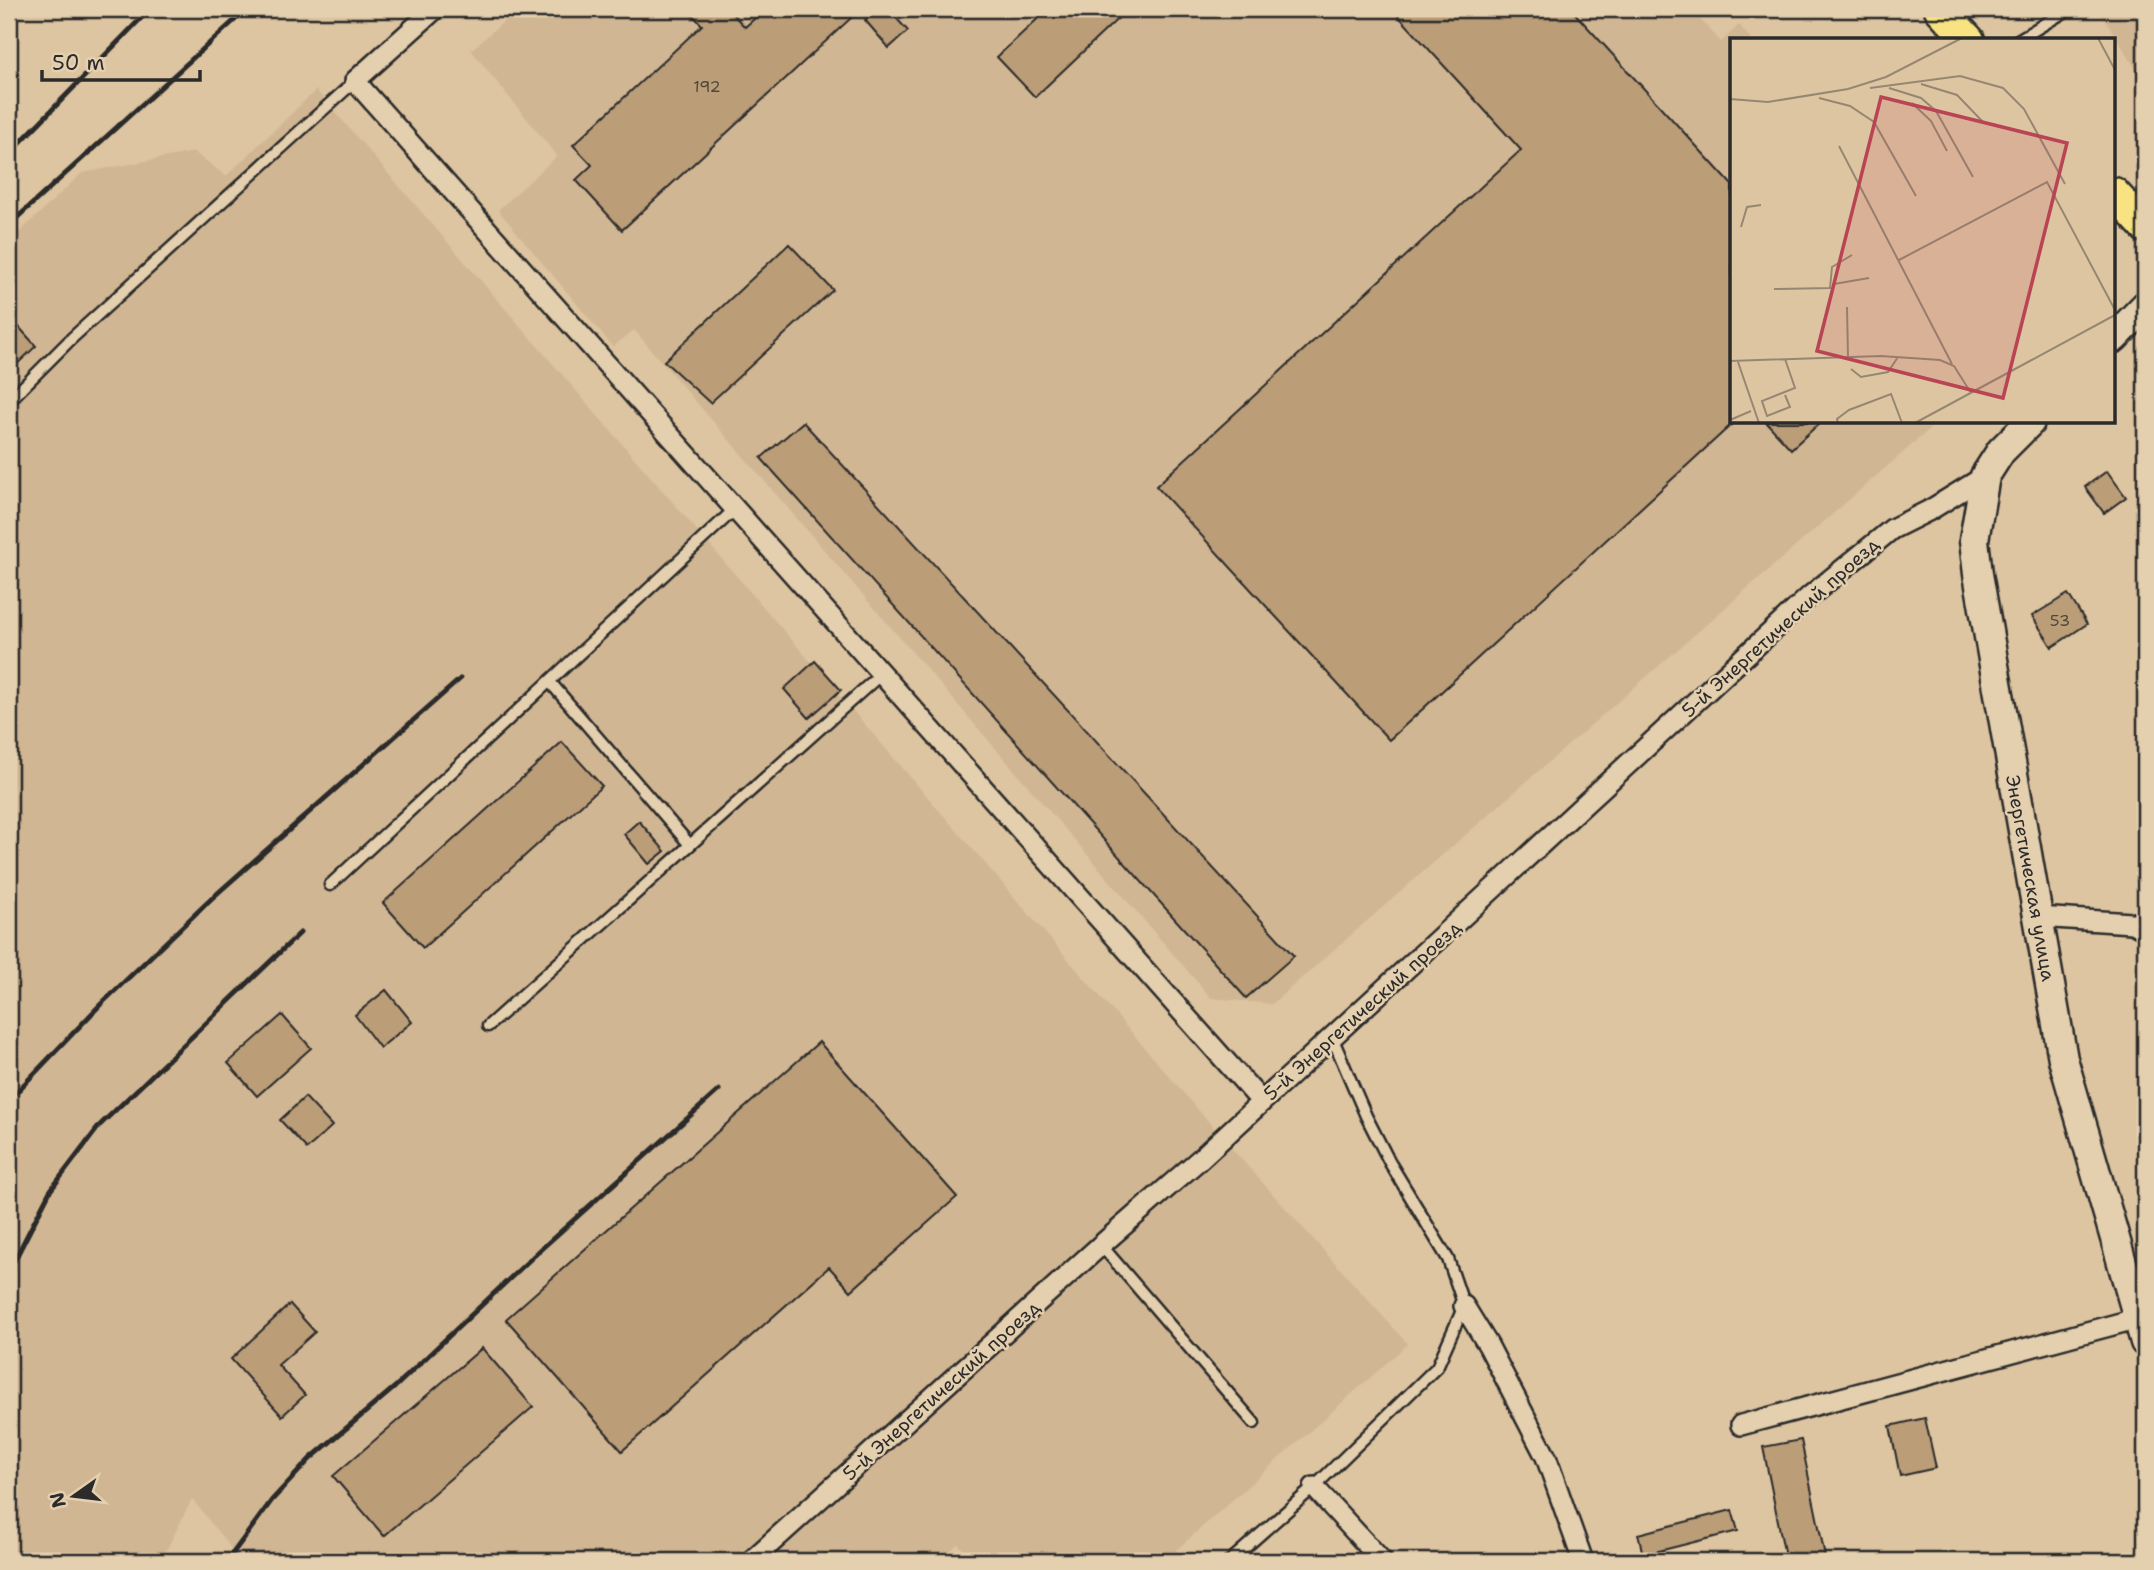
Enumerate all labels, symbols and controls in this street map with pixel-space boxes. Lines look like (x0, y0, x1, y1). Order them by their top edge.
scale bar (42, 38, 200, 82)
inset map (1730, 38, 2116, 424)
text: 50 m (52, 49, 105, 77)
house number: 192 (693, 76, 721, 97)
street label: 5-й Энергетический проезд (1676, 532, 1884, 723)
house number: 53 (2050, 610, 2070, 631)
street label: Энергетическая улица (2000, 773, 2061, 983)
street label: 5-й Энергетический проезд (1258, 915, 1466, 1106)
street label: 5-й Энергетический проезд (837, 1295, 1045, 1486)
north arrow (38, 1462, 108, 1532)
text: N (44, 1490, 72, 1510)

